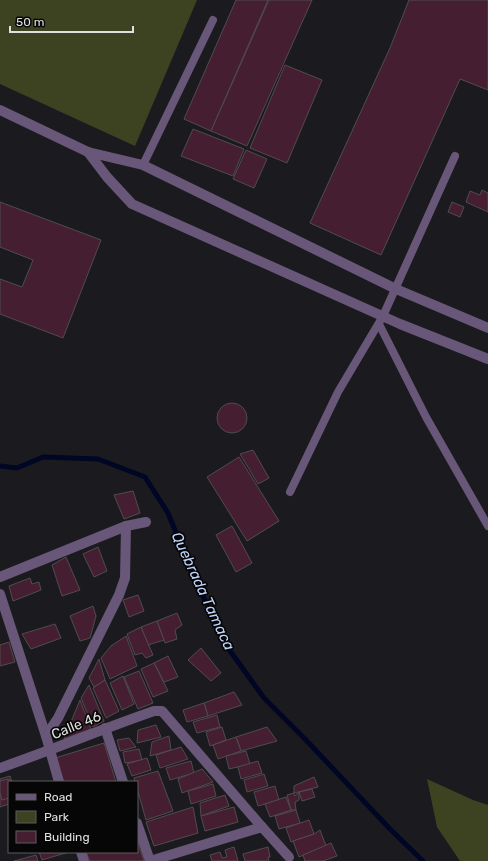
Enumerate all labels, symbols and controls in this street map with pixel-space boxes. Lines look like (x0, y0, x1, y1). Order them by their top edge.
scale bar (10, 8, 133, 34)
text: 50 m (16, 15, 44, 29)
water label: Quebrada Tamaca (168, 529, 238, 653)
street label: Calle 46 (49, 708, 104, 743)
legend (8, 781, 138, 853)
text: Road (44, 790, 72, 804)
text: Park (44, 810, 70, 824)
text: Building (44, 830, 90, 844)

